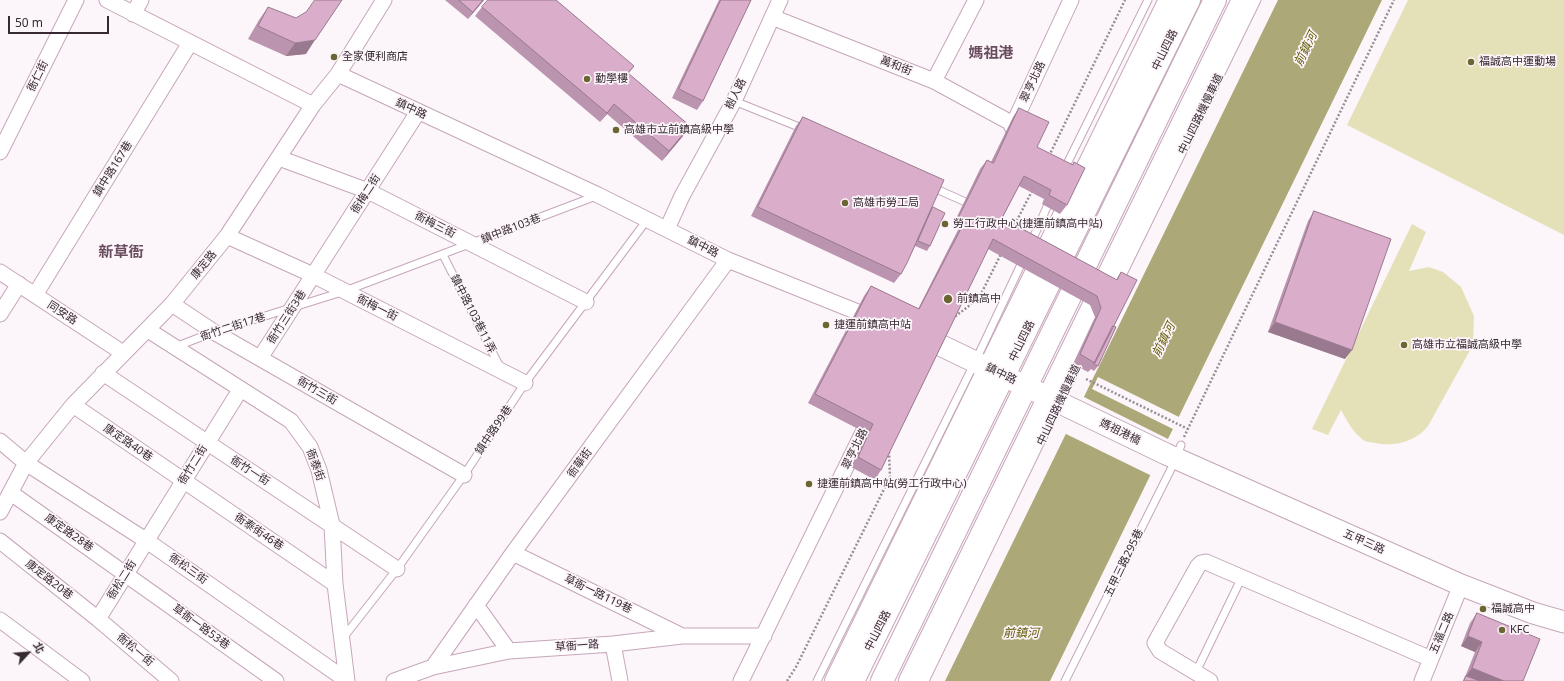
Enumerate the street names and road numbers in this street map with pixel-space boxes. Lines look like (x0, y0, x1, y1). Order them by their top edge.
street label: 中山四路 (1149, 27, 1181, 73)
street label: 萬和街 (878, 54, 914, 78)
street label: 衙仁街 (25, 58, 51, 94)
street label: 翠亨北路 (1018, 59, 1048, 105)
street label: 中山四路機慢車道 (1176, 72, 1226, 156)
street label: 樹人路 (723, 76, 749, 112)
street label: 鎮中路 (393, 96, 429, 122)
street label: 鎮中路167巷 (91, 139, 135, 199)
street label: 衙梅二街 (348, 172, 384, 216)
street label: 衙梅三街 (412, 209, 458, 241)
street label: 鎮中路103巷 (479, 212, 543, 246)
street label: 鎮中路 (685, 234, 721, 260)
street label: 康定路 (188, 248, 220, 282)
street label: 鎮中路103巷11弄 (447, 272, 499, 356)
street label: 衙竹三街3巷 (265, 288, 309, 346)
street label: 衙梅一街 (354, 292, 400, 324)
street label: 同安路 (45, 298, 79, 328)
street label: 衙竹二街17巷 (199, 310, 267, 344)
street label: 中山四路 (1006, 318, 1038, 364)
street label: 鎮中路 (983, 361, 1019, 387)
street label: 中山四路機慢車道 (1034, 362, 1084, 448)
street label: 衙竹三街 (295, 374, 339, 408)
street label: 鎮中路99巷 (473, 403, 515, 457)
street label: 媽祖港橋 (1097, 416, 1143, 448)
street label: 康定路40巷 (101, 422, 155, 464)
street label: 翠亨北路 (839, 426, 871, 472)
street label: 衙竹二街 (176, 443, 210, 487)
street label: 衙華街 (565, 446, 595, 480)
street label: 衙泰街 (303, 447, 327, 483)
street label: 衙竹一街 (228, 453, 272, 489)
street label: 康定路28巷 (42, 511, 96, 555)
street label: 衙泰街46巷 (232, 511, 286, 553)
street label: 五甲三路295巷 (1102, 527, 1146, 599)
street label: 五甲三路 (1341, 527, 1387, 557)
street label: 衙松三街 (166, 551, 210, 587)
street label: 康定路20巷 (23, 557, 75, 603)
street label: 衙松二街 (105, 558, 139, 602)
street label: 草衙一路119巷 (562, 572, 634, 616)
street label: 草衙一路53巷 (170, 602, 232, 652)
street label: 中山四路 (862, 608, 894, 654)
street label: 五福二路 (1427, 610, 1457, 656)
street label: 衙松一街 (114, 631, 156, 669)
street label: 草衙一路 (555, 638, 599, 654)

